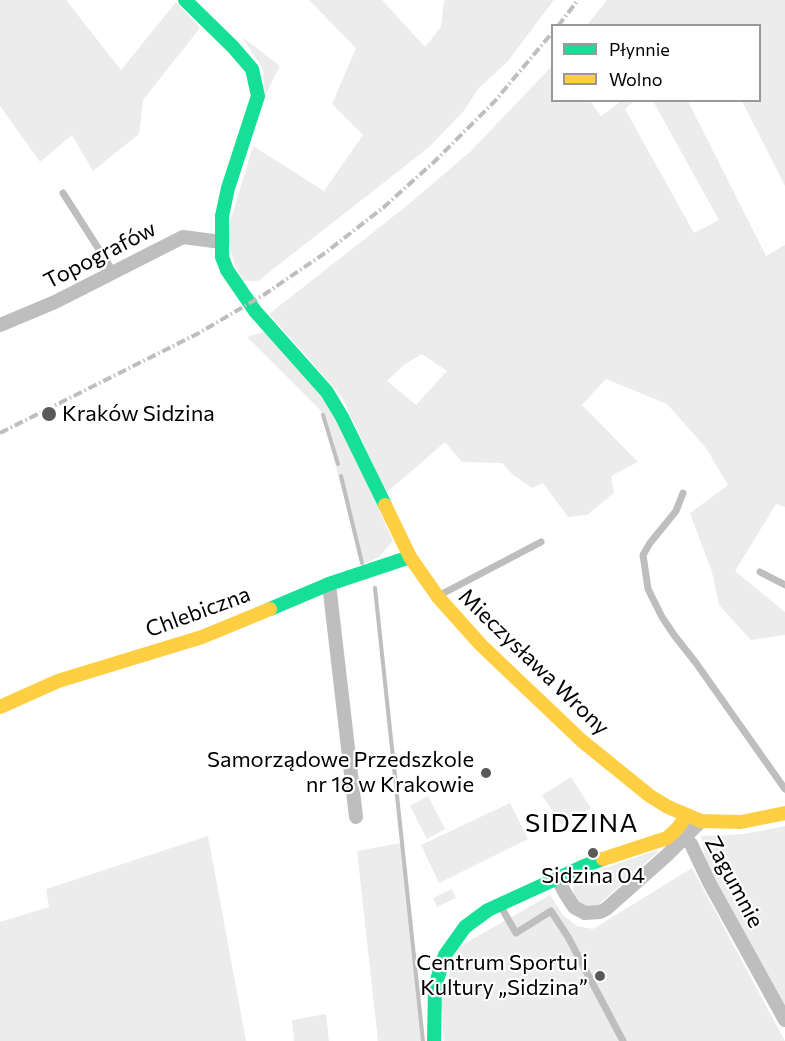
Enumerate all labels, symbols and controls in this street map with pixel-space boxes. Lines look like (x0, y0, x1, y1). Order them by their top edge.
legend (551, 24, 761, 102)
text: Płynnie (609, 38, 670, 60)
text: Wolno (609, 68, 663, 90)
street label: Topografów (40, 215, 160, 295)
place label: Kraków Sidzina (62, 401, 215, 427)
marker: Kraków Sidzina (40, 405, 58, 423)
street label: Chlebiczna (142, 581, 254, 643)
street label: Mieczysława Wrony (453, 583, 615, 741)
place label: Samorządowe Przedszkole nr 18 w Krakowie (207, 747, 474, 798)
marker: Samorządowe Przedszkole nr 18 w Krakowie (479, 766, 493, 780)
district label: SIDZINA (525, 807, 639, 839)
street label: Zagumnie (699, 832, 769, 932)
marker: Sidzina 04 (586, 846, 600, 860)
place label: Sidzina 04 (541, 863, 645, 889)
place label: Centrum Sportu i Kultury „Sidzina” (416, 950, 588, 1002)
marker: Centrum Sportu i Kultury „Sidzina” (593, 969, 607, 983)

